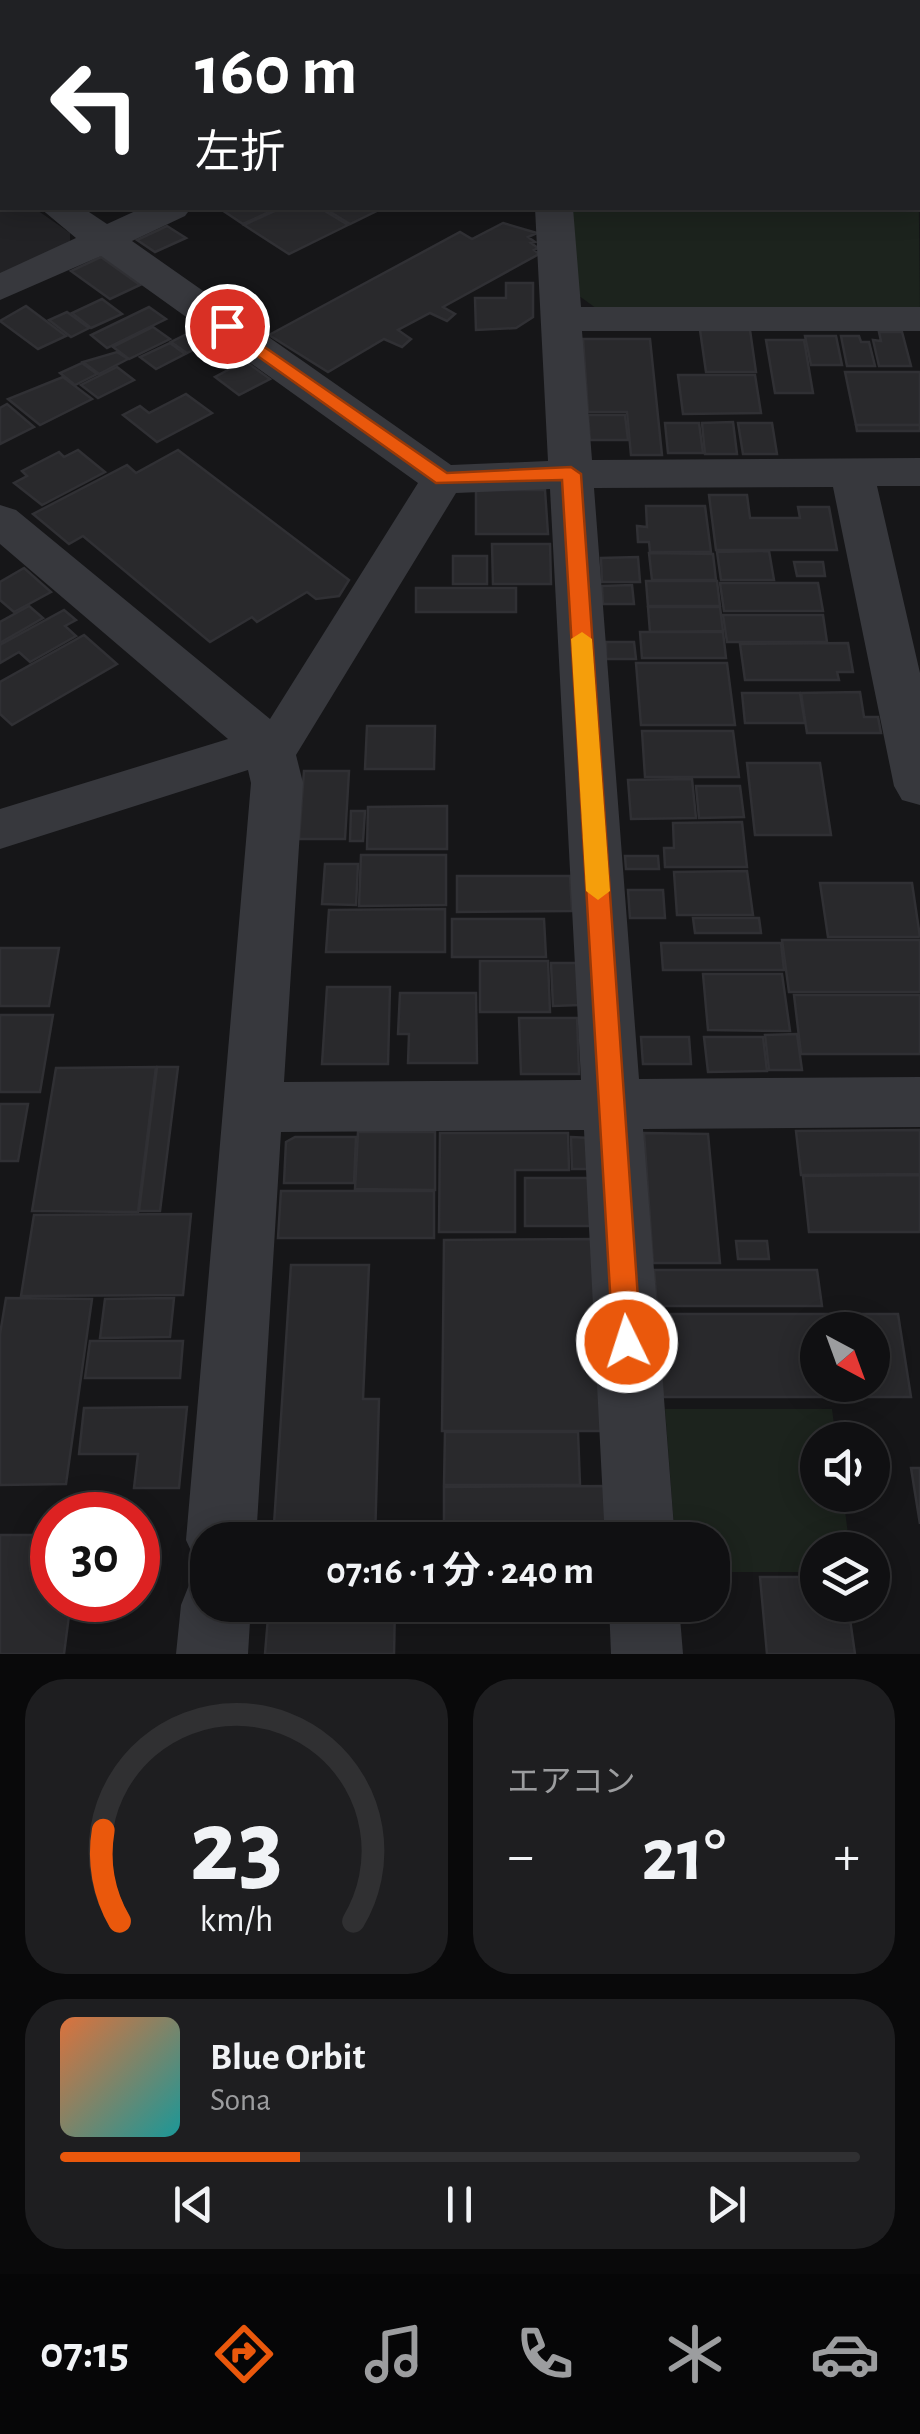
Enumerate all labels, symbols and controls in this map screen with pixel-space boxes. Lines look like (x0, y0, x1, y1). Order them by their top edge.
text: 160 m (195, 37, 358, 107)
icon: left (30, 40, 160, 170)
text: 左折 (195, 131, 285, 176)
pin (185, 284, 270, 369)
icon: arrive (200, 299, 255, 354)
position arrow (575, 1290, 679, 1394)
north arrow (800, 1312, 890, 1402)
map controls (800, 1312, 890, 1622)
button: sound (800, 1422, 890, 1512)
speed limit sign: 30 (30, 1492, 160, 1622)
button: layers (800, 1532, 890, 1622)
text: 07:16 · 1 分 · 240 m (326, 1553, 594, 1591)
text: エアコン (508, 1766, 636, 1798)
text: 23 (189, 1796, 283, 1900)
text: 21° (642, 1819, 726, 1894)
text: − (508, 1829, 534, 1884)
text: + (834, 1829, 860, 1884)
text: km/h (199, 1902, 273, 1938)
text: Blue Orbit (210, 2039, 365, 2077)
text: Sona (210, 2084, 271, 2116)
icon: previous (166, 2177, 221, 2232)
icon: pause (432, 2177, 487, 2232)
icon: next (699, 2177, 754, 2232)
icon: directions (209, 2319, 279, 2389)
icon: music (359, 2319, 429, 2389)
icon: phone (510, 2319, 580, 2389)
icon: climate (660, 2319, 730, 2389)
icon: car (810, 2319, 880, 2389)
text: 07:15 (40, 2331, 129, 2376)

